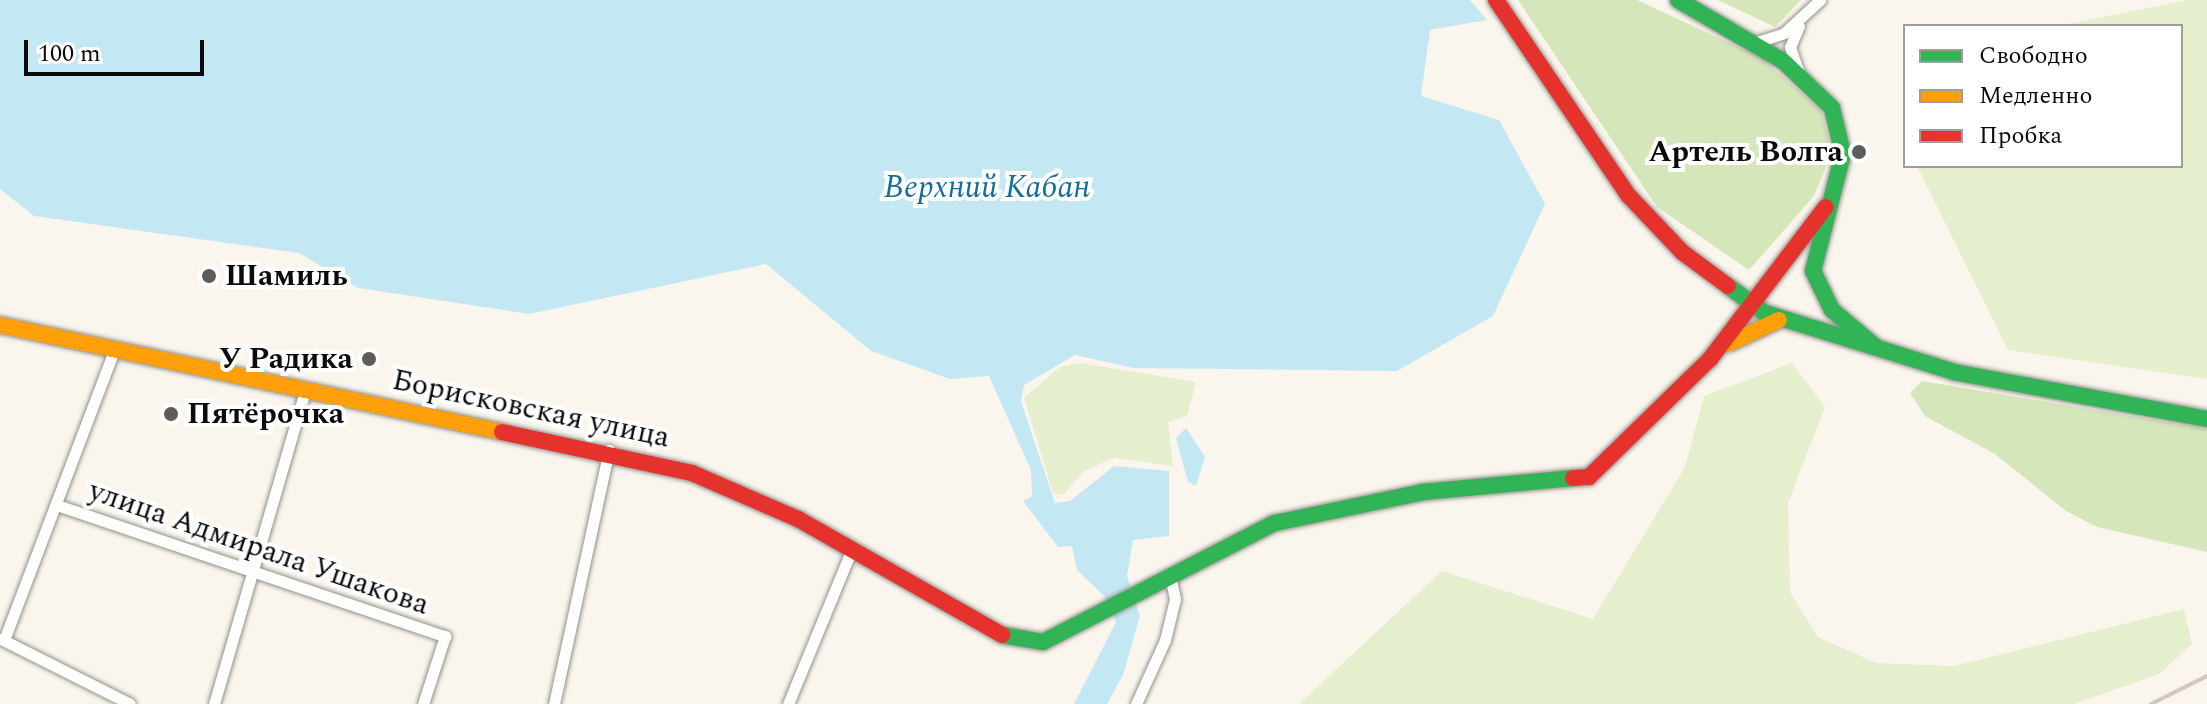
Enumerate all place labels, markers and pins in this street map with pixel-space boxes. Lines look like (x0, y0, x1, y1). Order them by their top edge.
place label: Артель Волга (1649, 134, 1843, 170)
marker: Артель Волга (1850, 143, 1868, 161)
place label: Шамиль (225, 258, 347, 294)
marker: Шамиль (200, 267, 218, 285)
place label: У Радика (219, 341, 353, 377)
marker: У Радика (360, 350, 378, 368)
place label: Пятёрочка (187, 396, 344, 432)
marker: Пятёрочка (162, 405, 180, 423)

